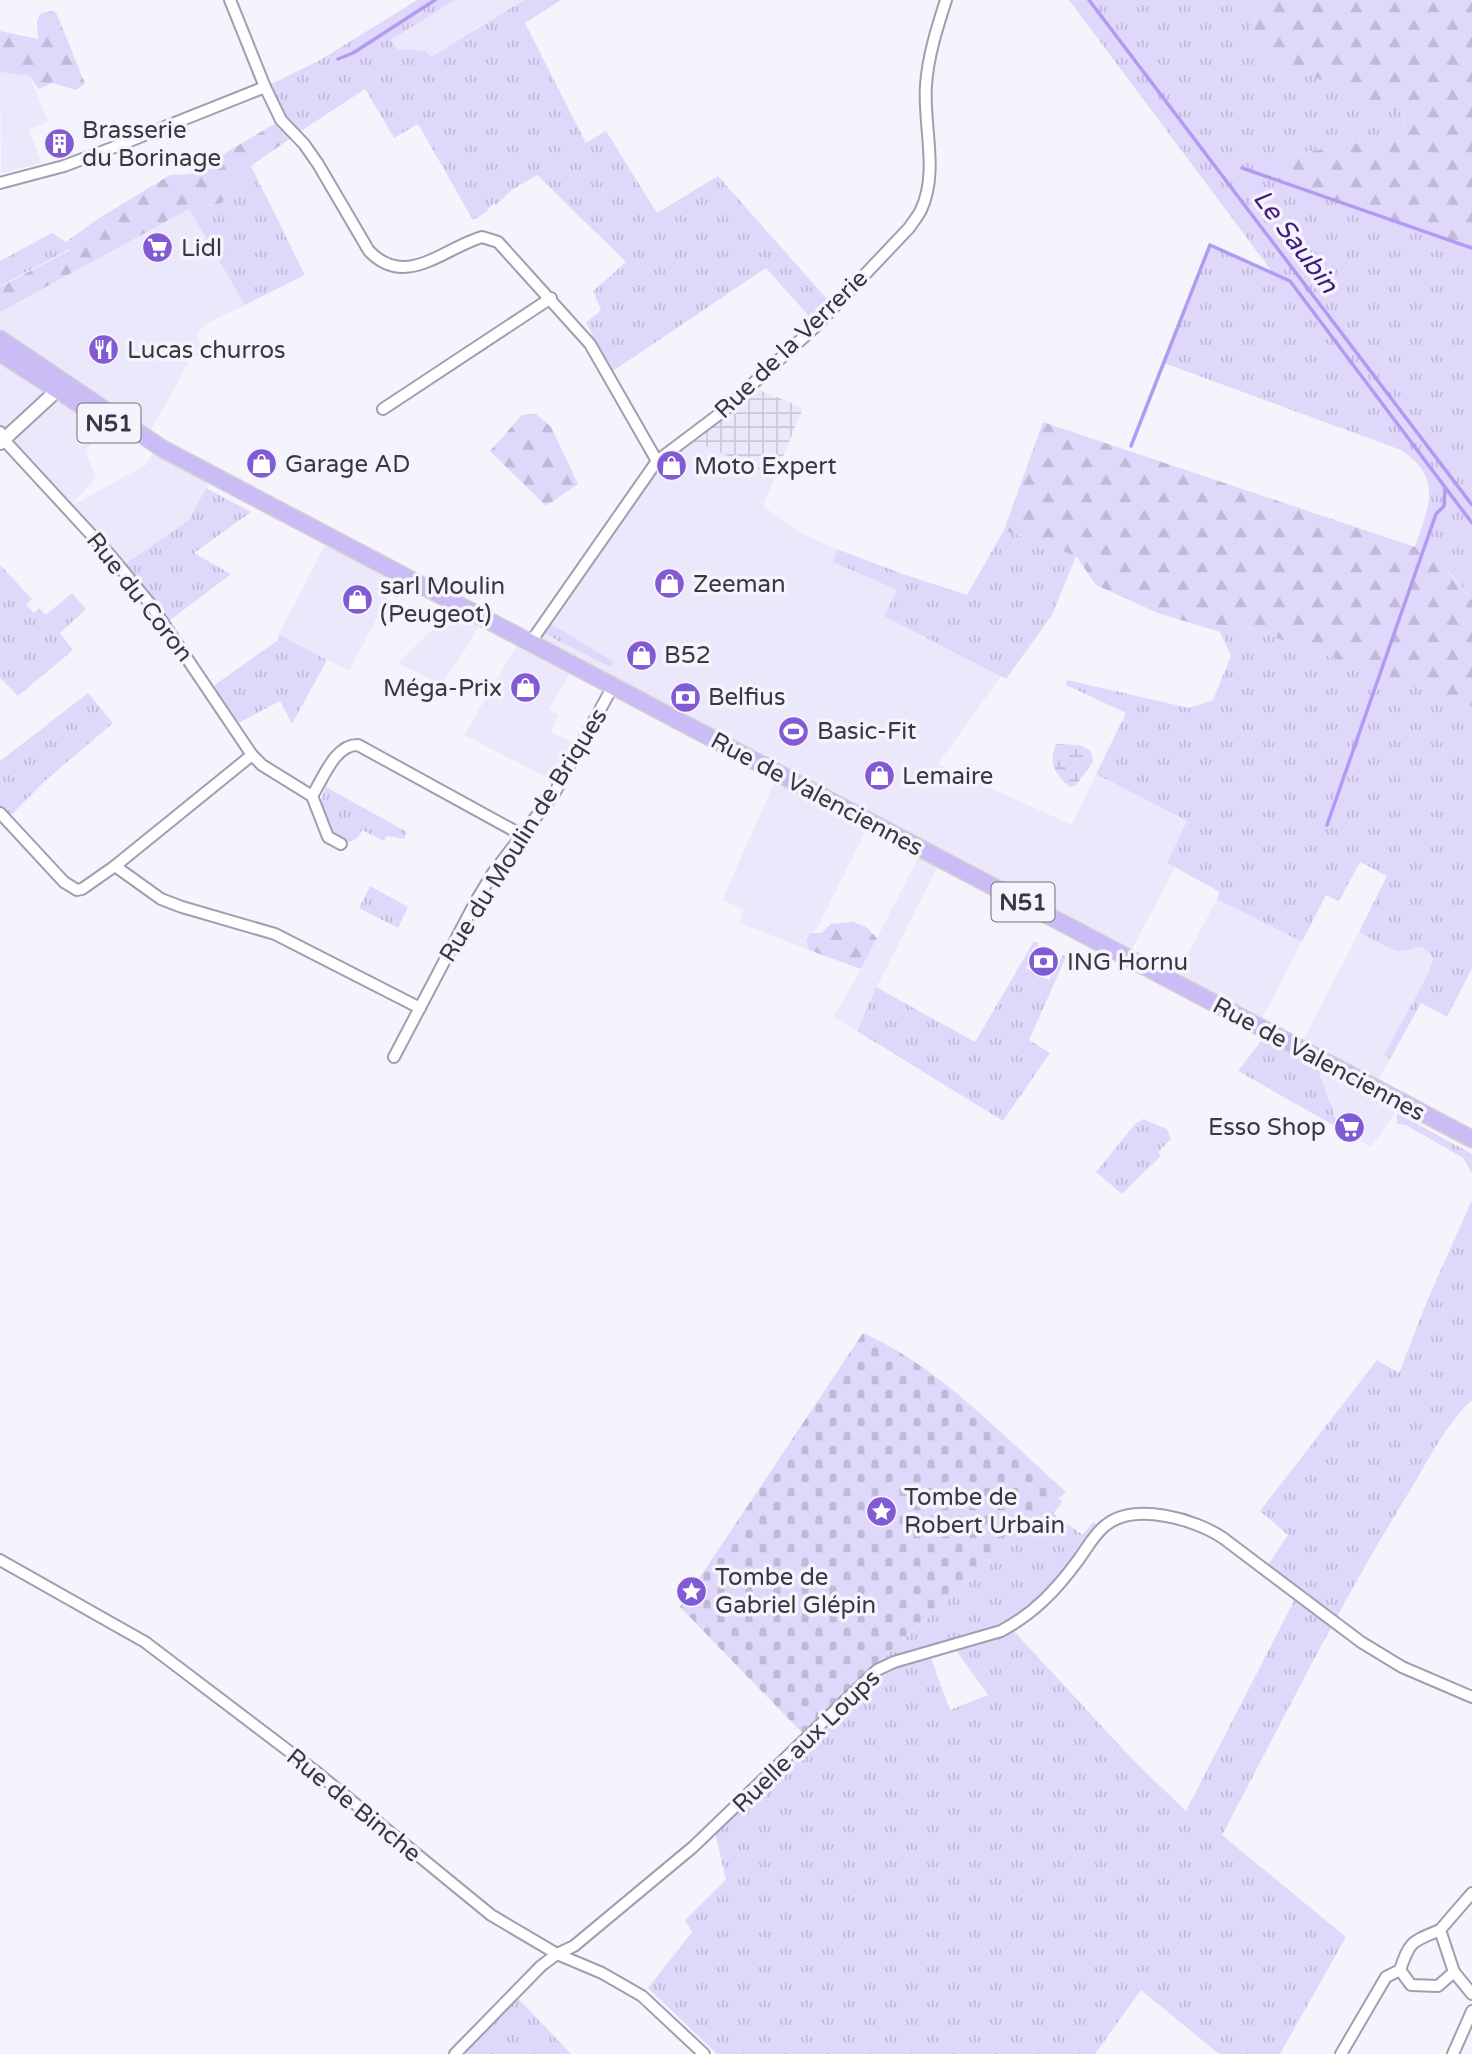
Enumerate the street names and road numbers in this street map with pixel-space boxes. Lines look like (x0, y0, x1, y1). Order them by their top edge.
street label: Rue de la Verrerie (709, 264, 874, 425)
road number: N51 (78, 404, 140, 442)
street label: Rue du Coron (80, 527, 199, 668)
street label: Rue du Moulin de Briques (433, 703, 614, 968)
street label: Rue de Valenciennes (706, 726, 928, 863)
road number: N51 (992, 882, 1054, 922)
street label: Rue de Valenciennes (1208, 991, 1430, 1128)
street label: Ruelle aux Loups (727, 1664, 886, 1819)
street label: Rue de Binche (281, 1742, 427, 1868)

